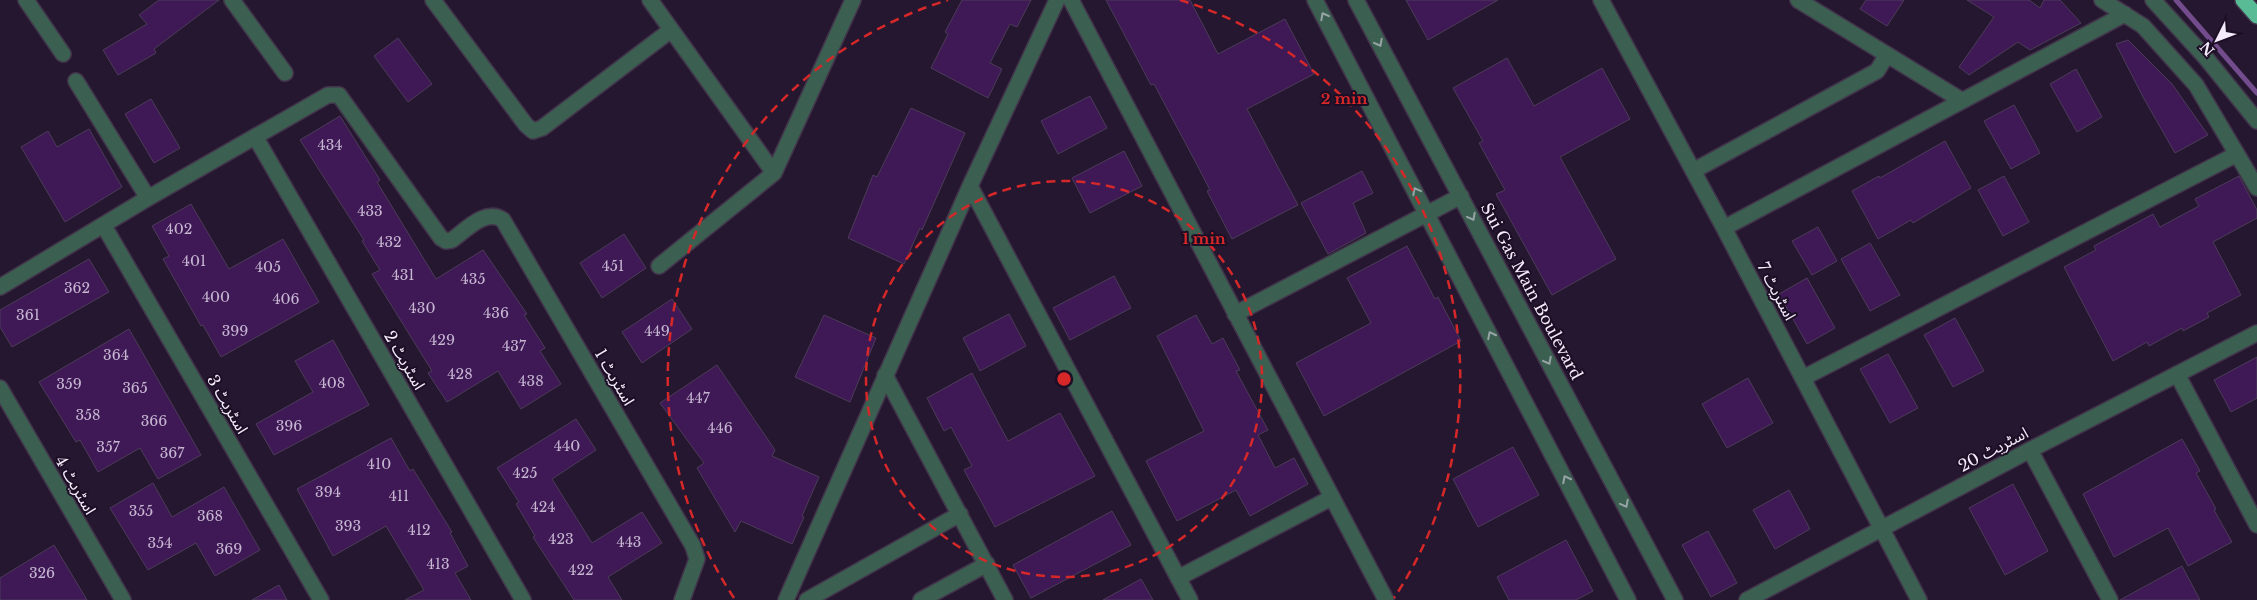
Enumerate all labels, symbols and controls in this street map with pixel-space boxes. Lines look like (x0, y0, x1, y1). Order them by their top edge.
one-way arrow (1320, 12, 1330, 21)
north arrow (2192, 15, 2242, 65)
one-way arrow (1373, 38, 1383, 47)
text: N (2196, 38, 2218, 60)
text: 2 min (1321, 89, 1367, 108)
house number: 434 (317, 136, 343, 154)
one-way arrow (1412, 187, 1422, 196)
street label: Sui Gas Main Boulevard (1477, 199, 1587, 383)
house number: 433 (357, 202, 383, 220)
one-way arrow (1466, 212, 1476, 221)
house number: 402 (166, 220, 192, 238)
text: 1 min (1182, 229, 1226, 248)
house number: 432 (376, 233, 402, 251)
house number: 401 (182, 252, 206, 270)
house number: 451 (602, 257, 624, 275)
house number: 405 (255, 258, 281, 276)
street label: اسٹریٹ 7 (1753, 258, 1801, 324)
house number: 431 (391, 266, 415, 284)
house number: 435 (461, 270, 485, 288)
house number: 362 (64, 279, 90, 297)
house number: 400 (202, 288, 230, 306)
house number: 406 (272, 290, 300, 308)
house number: 430 (409, 299, 435, 317)
house number: 436 (483, 304, 509, 322)
house number: 361 (16, 306, 40, 324)
house number: 399 (222, 322, 248, 340)
house number: 449 (644, 322, 670, 340)
street label: اسٹریٹ 2 (380, 327, 430, 393)
house number: 429 (429, 331, 455, 349)
one-way arrow (1487, 331, 1497, 340)
house number: 437 (502, 337, 527, 355)
street label: اسٹریٹ 1 (591, 345, 639, 409)
house number: 364 (103, 346, 129, 364)
one-way arrow (1542, 355, 1552, 364)
house number: 428 (447, 365, 473, 383)
centre of rings (1055, 370, 1073, 388)
street label: اسٹریٹ 3 (203, 371, 253, 437)
house number: 438 (518, 372, 544, 390)
house number: 408 (319, 374, 345, 392)
house number: 359 (56, 375, 82, 393)
house number: 365 (122, 379, 148, 397)
house number: 447 (686, 389, 711, 407)
house number: 358 (75, 406, 101, 424)
house number: 366 (141, 412, 167, 430)
house number: 396 (276, 417, 302, 435)
house number: 446 (707, 419, 733, 437)
street label: اسٹریٹ 20 (1955, 422, 2031, 476)
house number: 440 (554, 437, 580, 455)
house number: 357 (96, 438, 121, 456)
house number: 367 (160, 444, 185, 462)
street label: اسٹریٹ 4 (51, 452, 101, 518)
house number: 410 (367, 455, 391, 473)
house number: 425 (513, 464, 537, 482)
one-way arrow (1562, 475, 1572, 484)
house number: 394 (315, 483, 341, 501)
house number: 411 (389, 487, 409, 505)
house number: 424 (530, 498, 556, 516)
one-way arrow (1618, 499, 1628, 508)
house number: 355 (129, 502, 153, 520)
house number: 368 (197, 507, 223, 525)
house number: 393 (335, 517, 361, 535)
house number: 412 (407, 521, 431, 539)
house number: 423 (548, 530, 574, 548)
house number: 443 (616, 533, 642, 551)
house number: 354 (148, 534, 172, 552)
house number: 369 (216, 540, 242, 558)
house number: 413 (426, 555, 450, 573)
house number: 422 (568, 561, 594, 579)
house number: 326 (29, 564, 55, 582)

